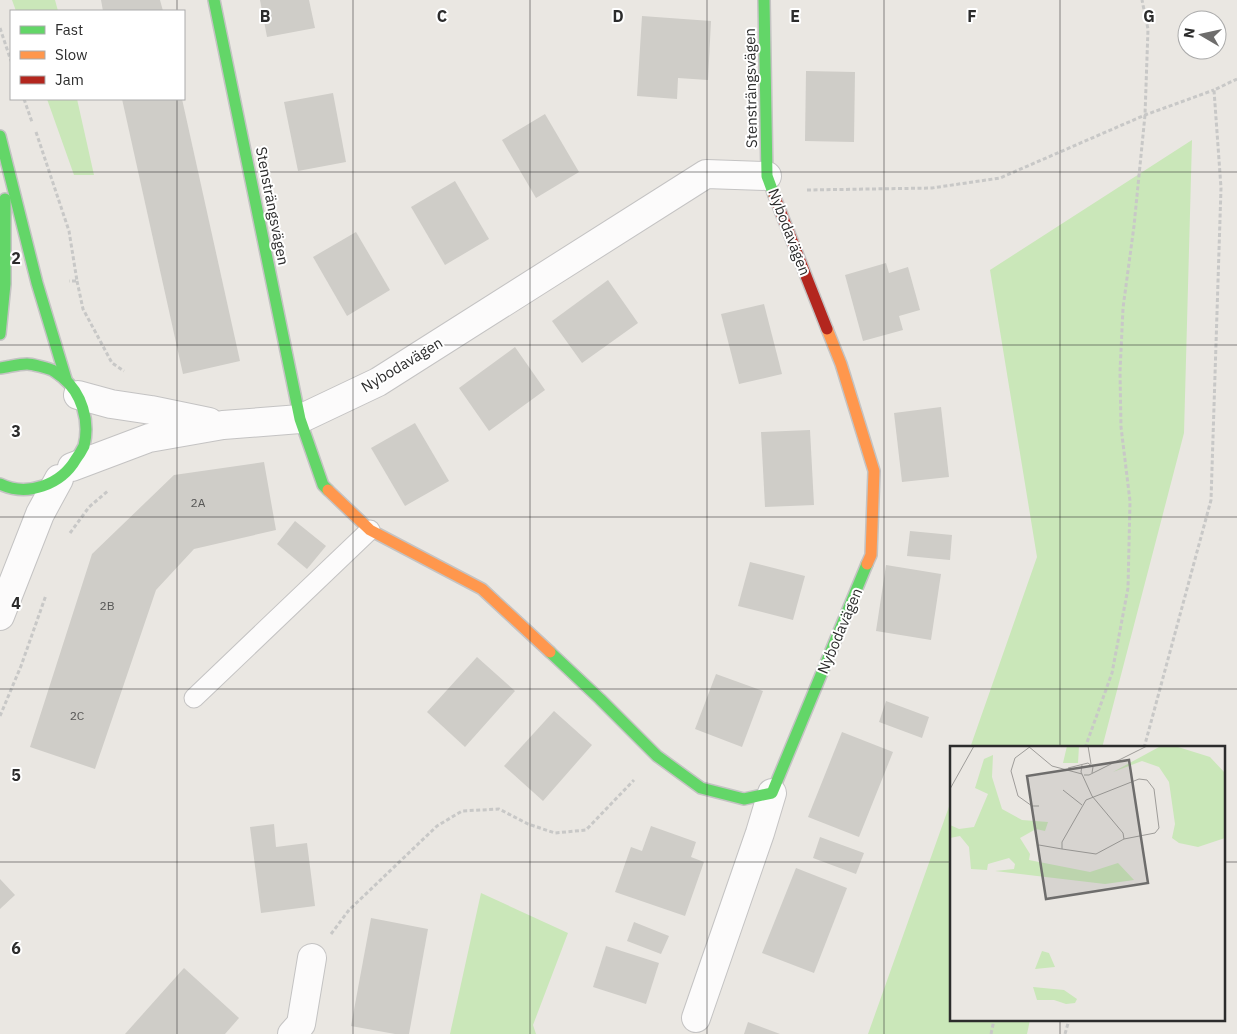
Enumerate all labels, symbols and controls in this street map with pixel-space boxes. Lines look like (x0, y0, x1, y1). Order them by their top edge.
text: B (260, 6, 271, 26)
text: C (437, 6, 447, 26)
text: D (612, 6, 624, 26)
text: E (790, 6, 800, 26)
text: F (967, 6, 977, 26)
text: G (1143, 6, 1155, 26)
legend (10, 10, 185, 100)
north arrow (1177, 10, 1227, 60)
text: Fast (55, 20, 83, 39)
text: N (1179, 27, 1199, 39)
street label: Stensträngsvägen (740, 28, 761, 148)
text: Slow (55, 45, 88, 64)
text: Jam (55, 70, 84, 89)
street label: Stensträngsvägen (252, 145, 293, 267)
street label: Nybodavägen (764, 186, 815, 278)
text: 2 (11, 248, 21, 268)
street label: Nybodavägen (358, 333, 446, 396)
text: 3 (11, 421, 21, 441)
house number: 2A (191, 495, 206, 510)
street label: Nybodavägen (813, 585, 866, 677)
text: 4 (11, 593, 21, 613)
house number: 2B (99, 598, 115, 613)
house number: 2C (70, 708, 85, 723)
inset map (950, 746, 1224, 1022)
text: 5 (11, 765, 21, 785)
text: 6 (11, 938, 21, 958)

